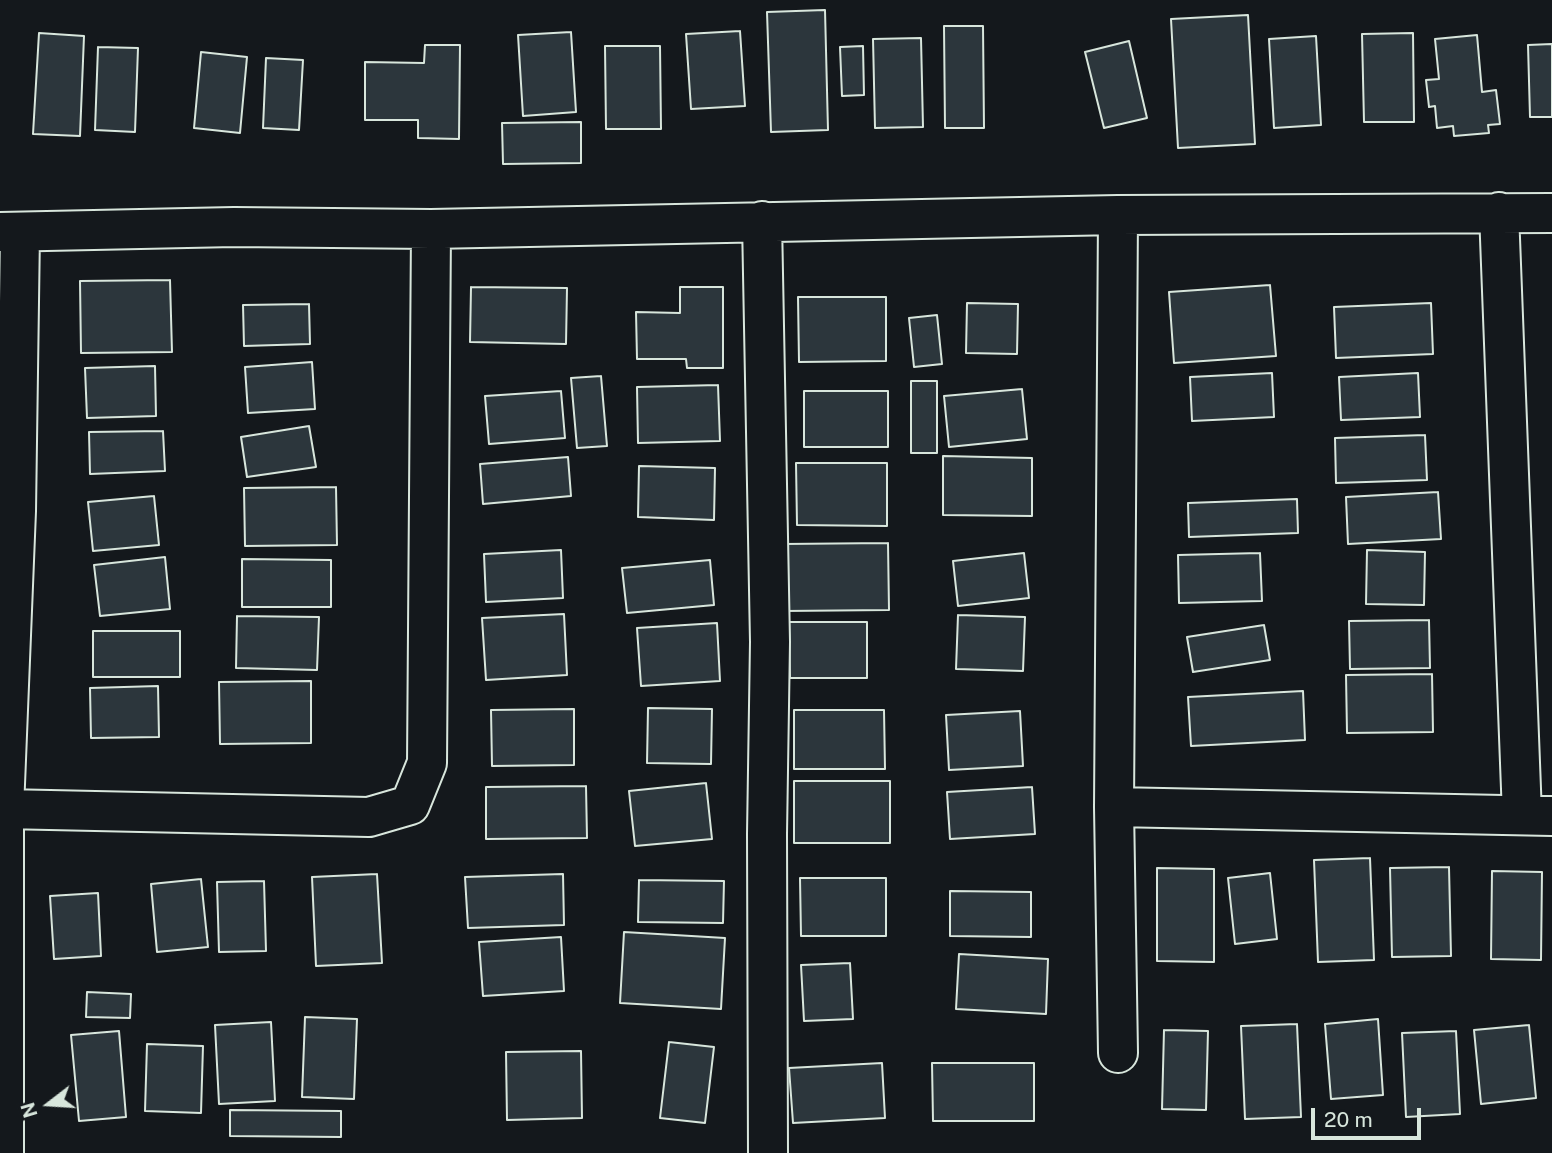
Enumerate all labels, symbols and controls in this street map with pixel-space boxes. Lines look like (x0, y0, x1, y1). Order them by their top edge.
north arrow (14, 1069, 84, 1139)
scale bar (1314, 1094, 1424, 1138)
text: N (16, 1100, 42, 1120)
text: 20 m (1324, 1107, 1373, 1132)

